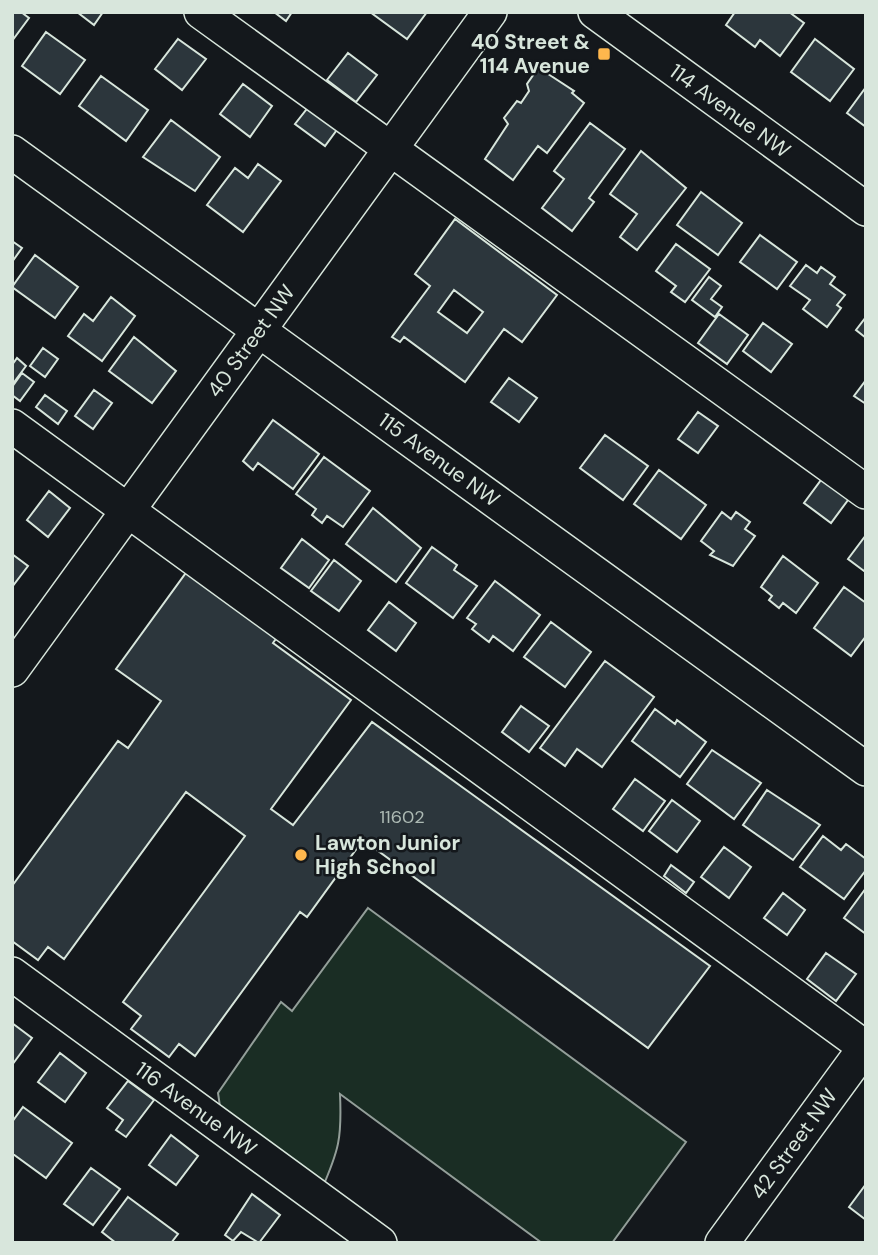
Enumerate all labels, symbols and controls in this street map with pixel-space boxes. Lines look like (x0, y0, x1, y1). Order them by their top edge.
place label: 40 Street & 114 Avenue (471, 28, 590, 80)
marker: 40 Street & 114 Avenue (596, 46, 612, 62)
street label: 114 Avenue NW (664, 58, 796, 164)
street label: 40 Street NW (201, 279, 301, 403)
street label: 115 Avenue NW (373, 407, 505, 513)
house number: 11602 (379, 805, 425, 829)
place label: Lawton Junior High School (315, 829, 461, 881)
marker: Lawton Junior High School (293, 847, 309, 863)
street label: 116 Avenue NW (130, 1055, 262, 1163)
street label: 42 Street NW (744, 1083, 844, 1205)

